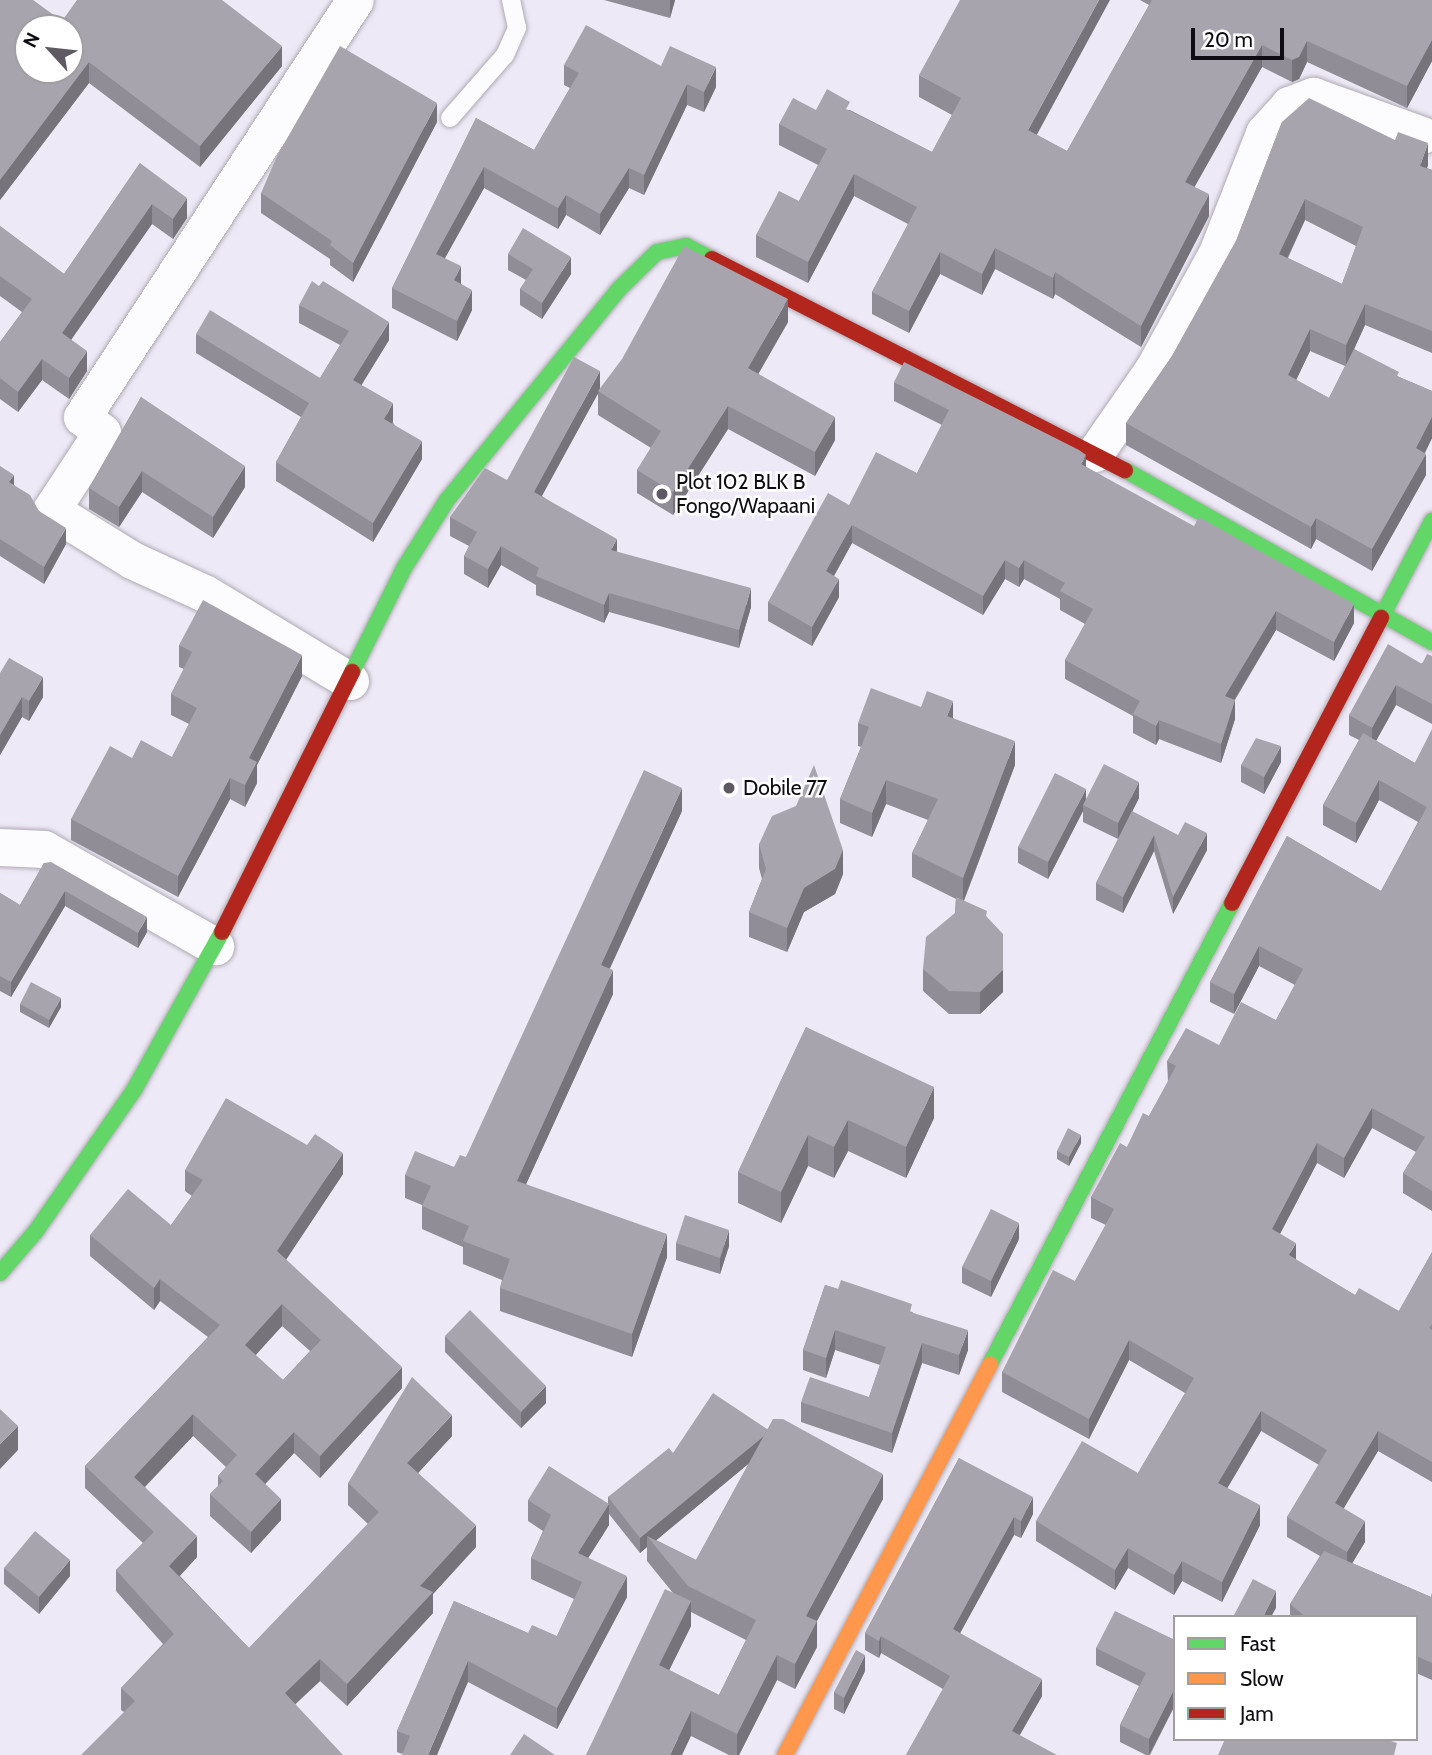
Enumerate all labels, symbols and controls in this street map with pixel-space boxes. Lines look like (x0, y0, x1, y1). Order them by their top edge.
north arrow (14, 14, 84, 84)
scale bar (1194, 14, 1287, 58)
text: 20 m (1204, 27, 1253, 52)
text: N (18, 29, 45, 51)
place label: Plot 102 BLK B Fongo/Wapaani (676, 469, 815, 519)
marker: Plot 102 BLK B Fongo/Wapaani (654, 486, 670, 502)
place label: Dobile 77 (743, 775, 827, 801)
marker: Dobile 77 (721, 780, 737, 796)
legend (1173, 1615, 1418, 1741)
text: Fast (1240, 1631, 1276, 1656)
text: Slow (1240, 1666, 1284, 1691)
text: Jam (1240, 1701, 1274, 1726)

